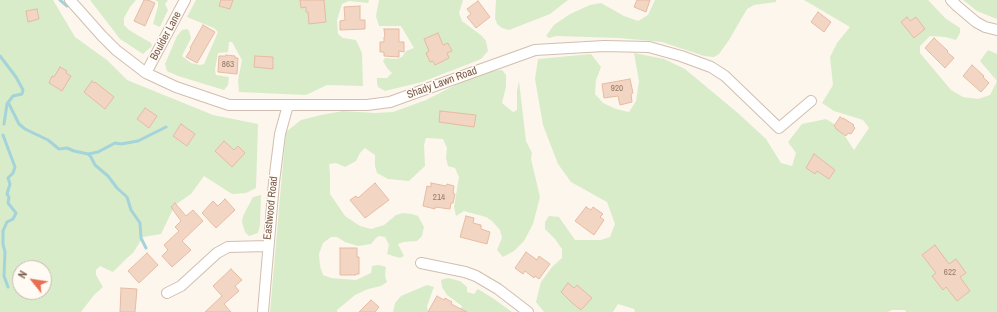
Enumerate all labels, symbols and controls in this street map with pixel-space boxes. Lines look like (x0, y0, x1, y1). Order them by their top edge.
street label: Boulder Lane (148, 9, 184, 63)
house number: 863 (222, 60, 234, 70)
street label: Shady Lawn Road (405, 64, 479, 102)
house number: 920 (611, 84, 623, 94)
street label: Eastwood Road (261, 176, 281, 240)
house number: 214 (433, 193, 445, 203)
north arrow (12, 260, 52, 300)
text: N (15, 268, 30, 281)
house number: 622 (944, 268, 956, 278)

